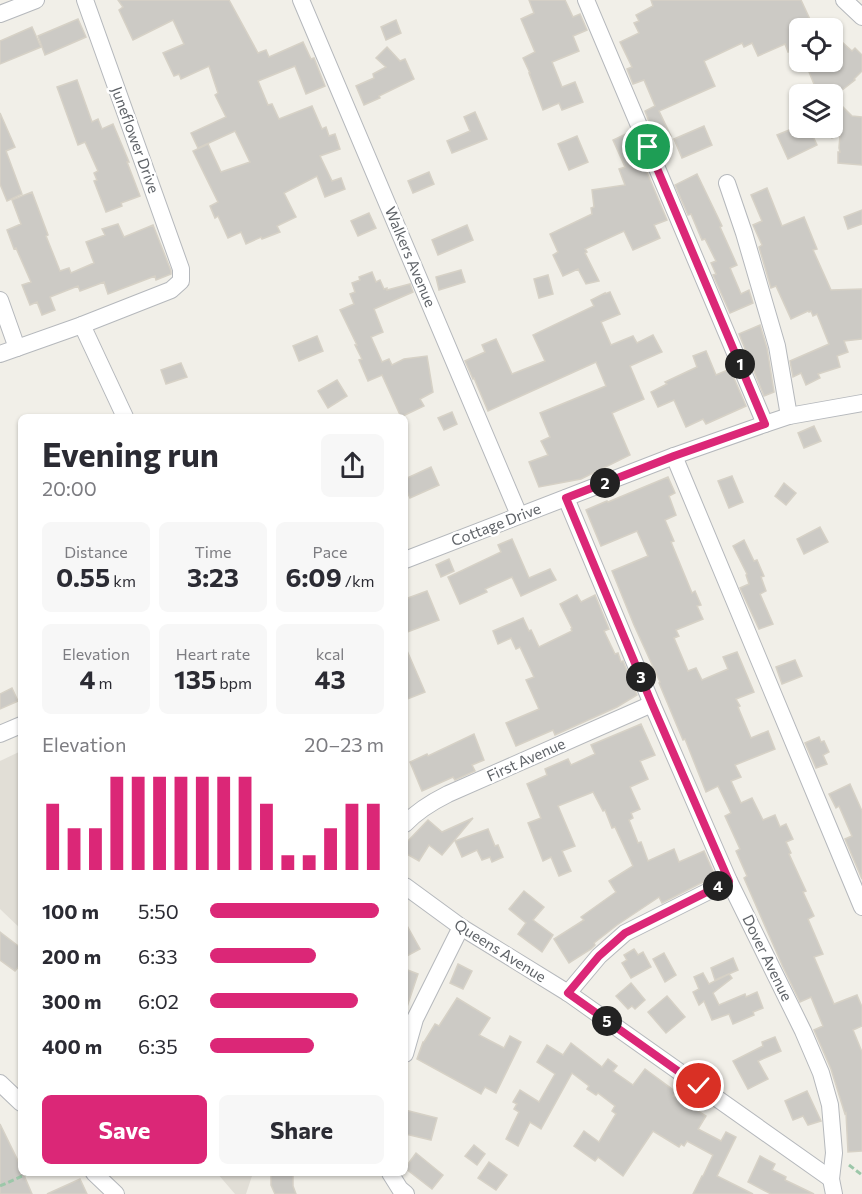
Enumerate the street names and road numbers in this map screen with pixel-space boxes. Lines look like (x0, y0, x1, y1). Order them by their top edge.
street label: Juneflower Drive (108, 84, 164, 196)
street label: Walkers Avenue (382, 204, 440, 310)
street label: Cottage Drive (448, 499, 543, 549)
street label: First Avenue (484, 734, 568, 784)
street label: Dover Avenue (739, 911, 797, 1004)
street label: Queens Avenue (451, 915, 550, 986)

